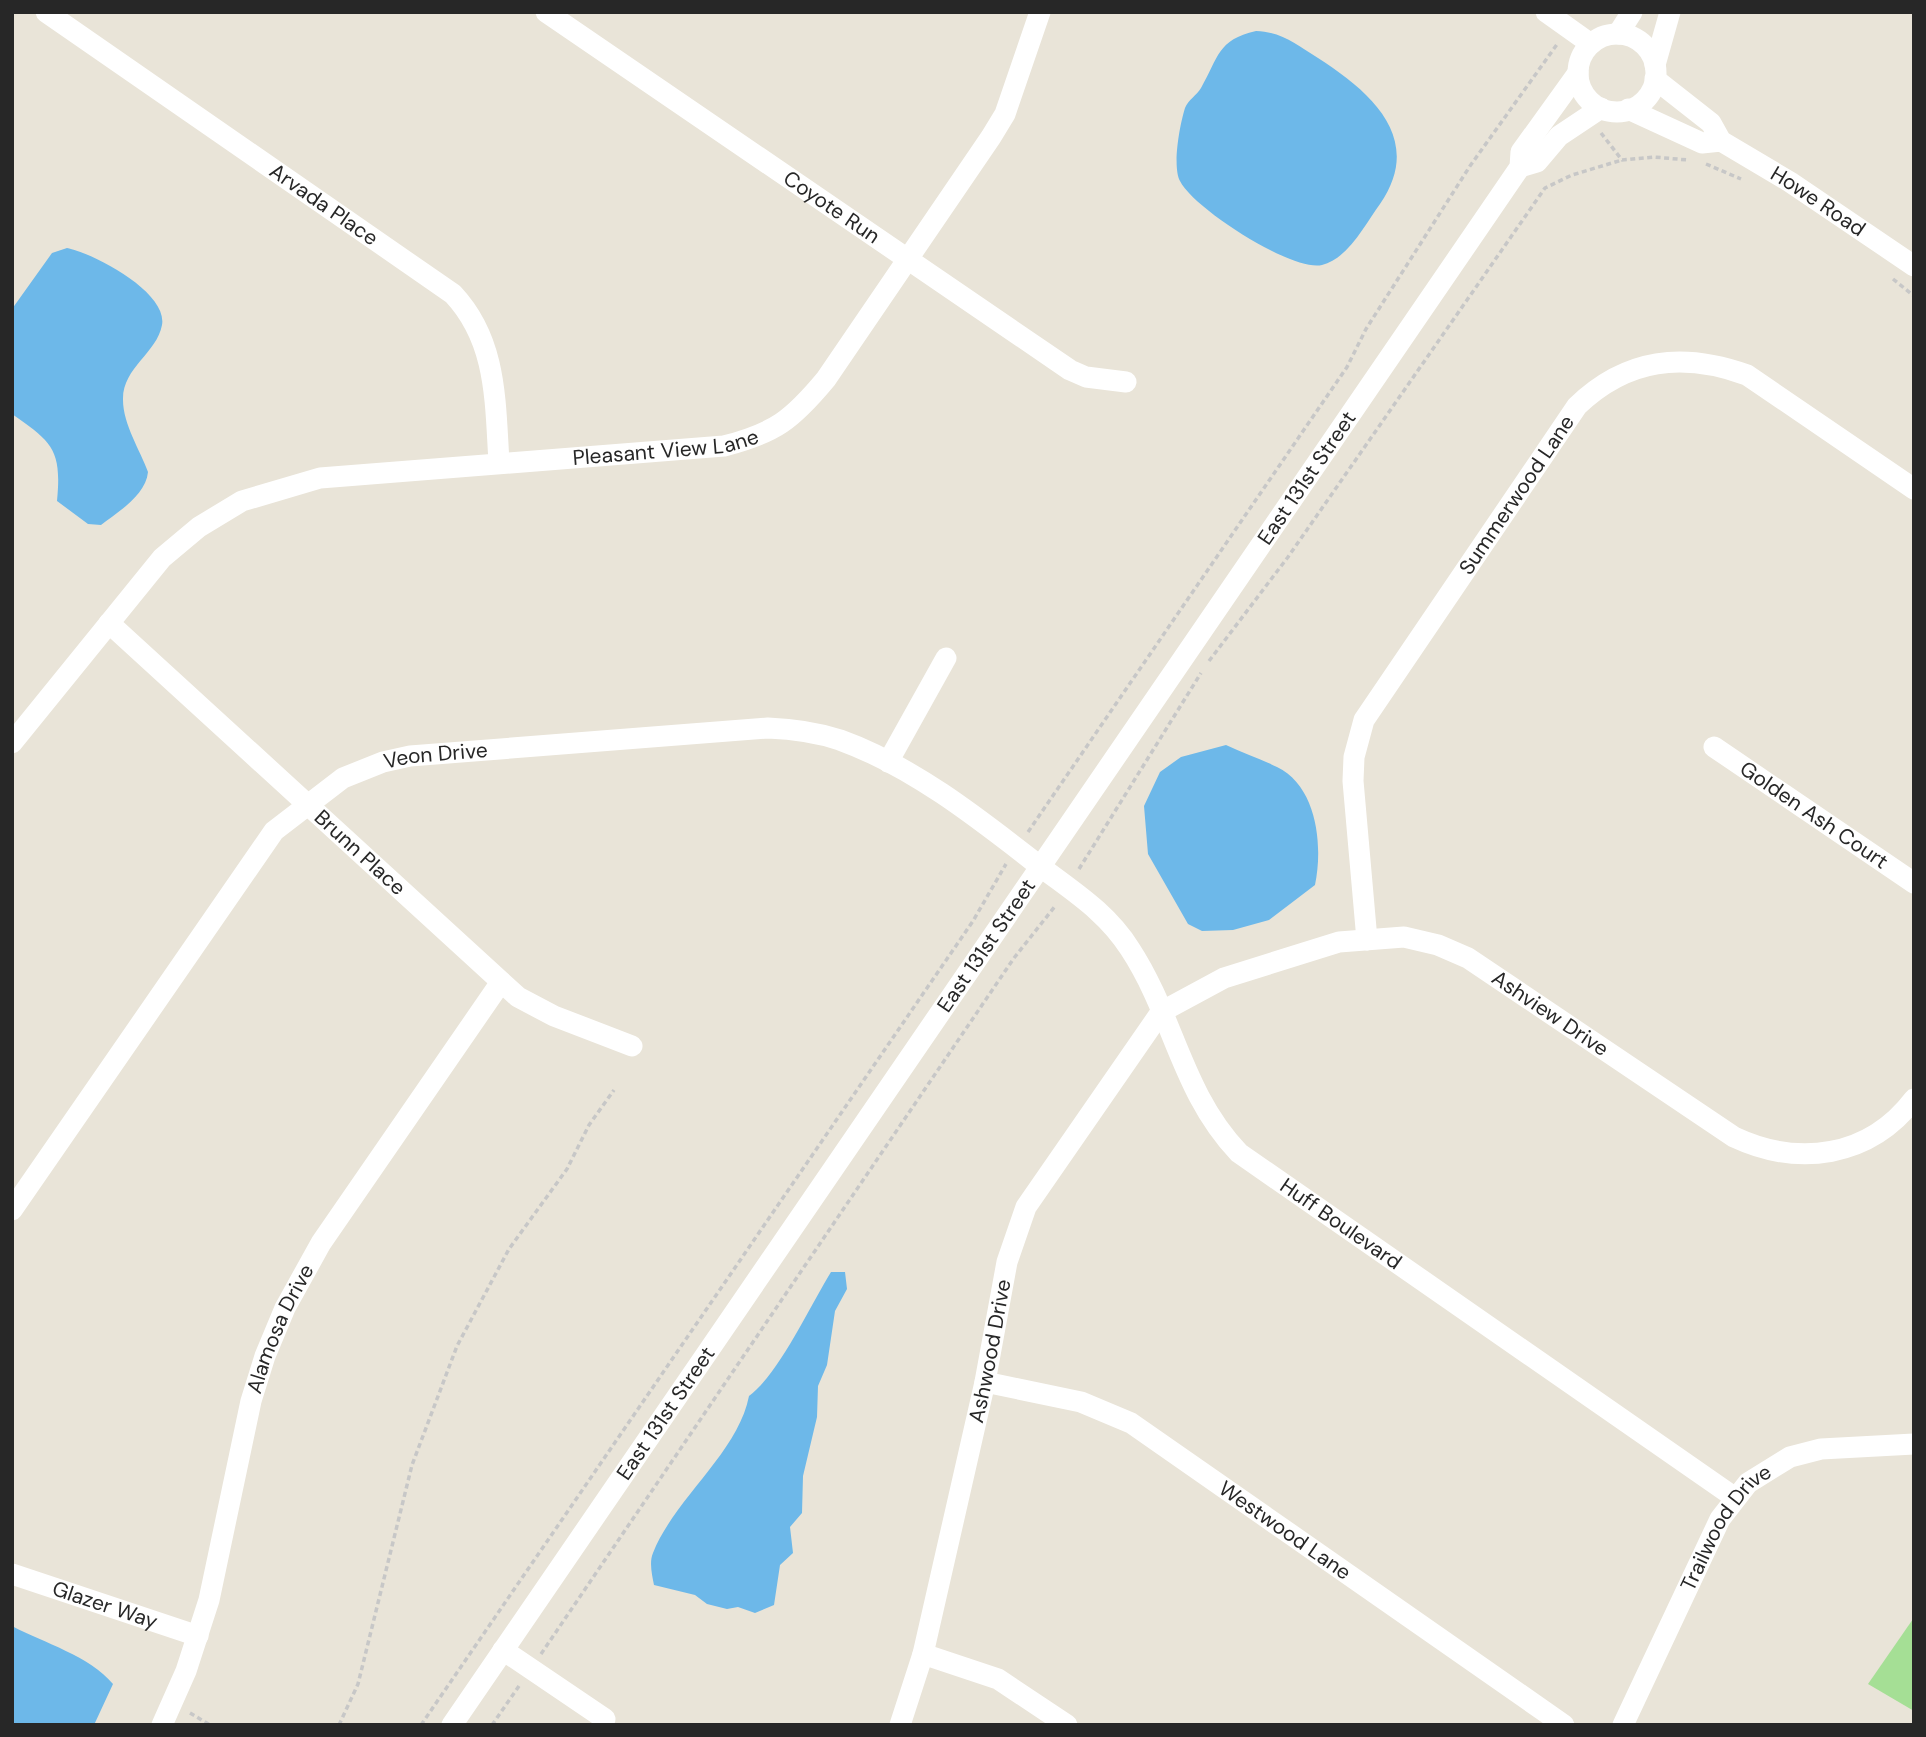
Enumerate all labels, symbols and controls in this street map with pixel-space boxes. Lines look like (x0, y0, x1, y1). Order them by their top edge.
street label: Arvada Place (264, 157, 384, 252)
street label: Howe Road (1765, 160, 1871, 243)
street label: Coyote Run (778, 164, 886, 250)
street label: East 131st Street (1251, 406, 1363, 550)
street label: Summerwood Lane (1453, 410, 1581, 580)
street label: Pleasant View Lane (572, 422, 763, 472)
street label: Veon Drive (381, 736, 489, 775)
street label: Golden Ash Court (1734, 755, 1894, 875)
street label: Brunn Place (308, 803, 412, 901)
street label: East 131st Street (931, 873, 1042, 1018)
street label: Ashview Drive (1486, 964, 1614, 1063)
street label: Huff Boulevard (1275, 1172, 1407, 1276)
street label: Alamosa Drive (240, 1259, 321, 1397)
street label: Ashwood Drive (962, 1277, 1018, 1426)
street label: East 131st Street (610, 1341, 721, 1485)
street label: Trailwood Drive (1674, 1458, 1777, 1596)
street label: Westwood Lane (1213, 1474, 1357, 1586)
street label: Glazer Way (49, 1574, 161, 1636)

